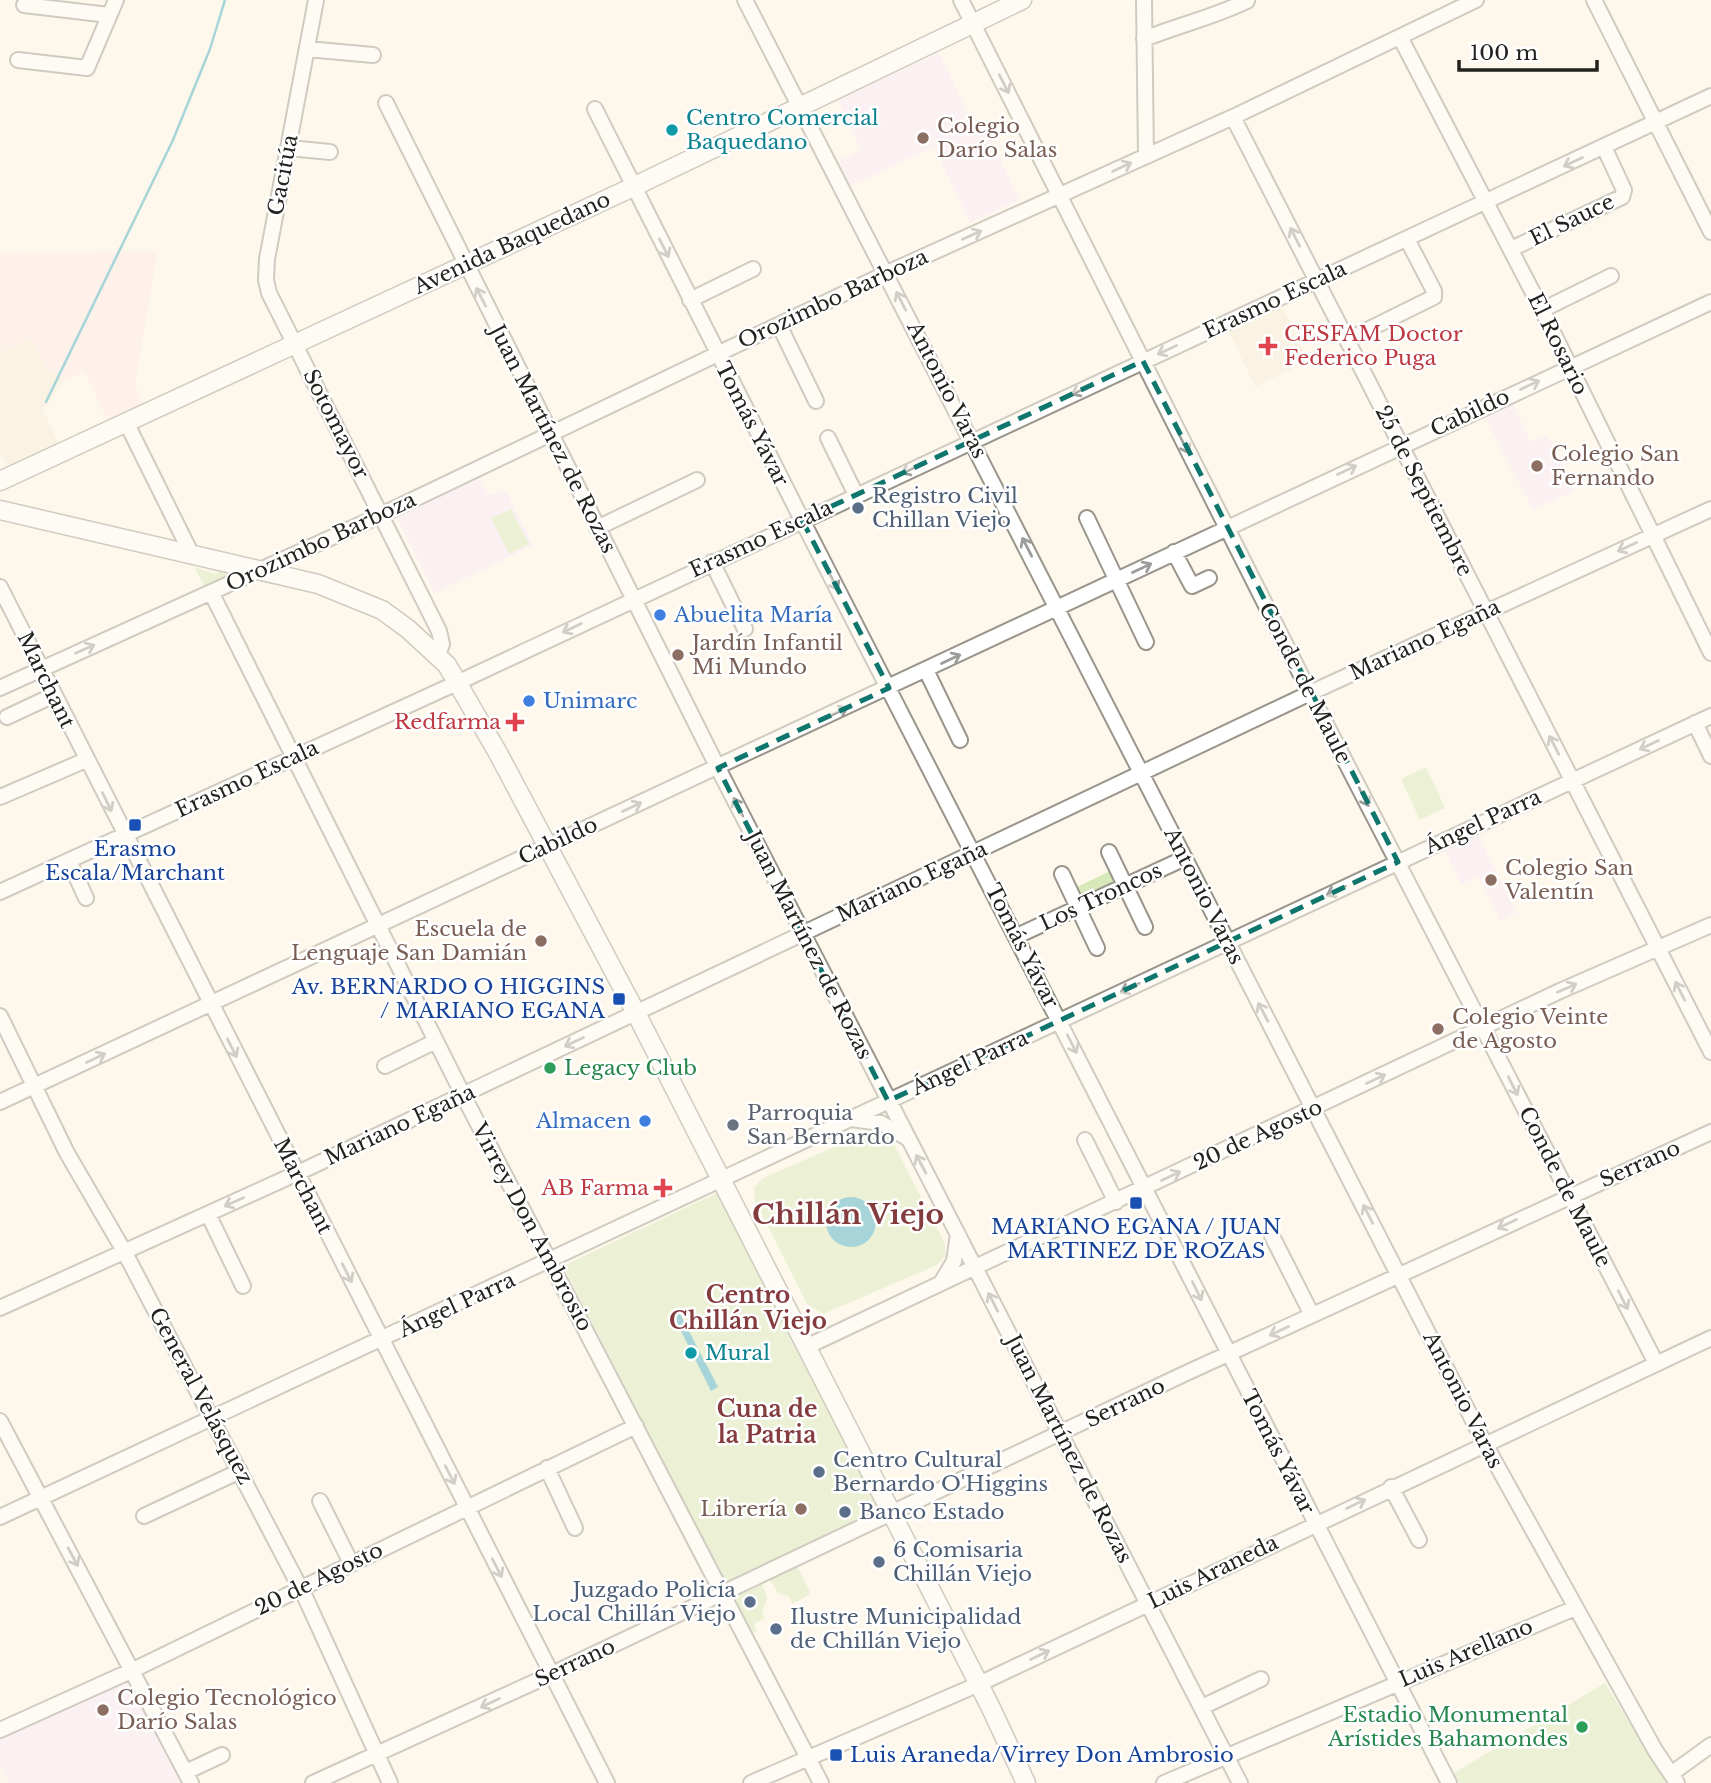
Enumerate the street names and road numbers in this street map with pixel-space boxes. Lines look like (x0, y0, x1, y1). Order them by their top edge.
street label: Gacitúa (262, 132, 304, 218)
street label: Avenida Baquedano (409, 186, 615, 300)
street label: El Sauce (1526, 188, 1618, 252)
street label: Orozimbo Barboza (734, 243, 932, 354)
street label: Erasmo Escala (1199, 255, 1351, 345)
street label: El Rosario (1522, 289, 1594, 399)
street label: Antonio Varas (901, 316, 993, 463)
street label: Juan Martínez de Rozas (483, 318, 622, 558)
street label: Tomás Yávar (710, 358, 794, 490)
street label: Sotomayor (297, 365, 375, 483)
street label: Cabildo (1426, 383, 1514, 443)
street label: 25 de Septiembre (1370, 401, 1478, 581)
street label: Orozimbo Barboza (222, 486, 420, 597)
street label: Erasmo Escala (685, 494, 837, 584)
street label: Mariano Egaña (1346, 594, 1505, 686)
street label: Conde de Maule (1253, 598, 1357, 768)
street label: Marchant (12, 628, 81, 733)
street label: Erasmo Escala (171, 734, 323, 824)
street label: Ángel Parra (1420, 784, 1546, 861)
street label: Cabildo (514, 811, 602, 871)
street label: Antonio Varas (1158, 822, 1250, 969)
street label: Juan Martínez de Rozas (739, 824, 878, 1064)
street label: Mariano Egaña (833, 836, 992, 928)
street label: Los Troncos (1036, 857, 1166, 937)
street label: Tomás Yávar (980, 880, 1064, 1012)
street label: Ángel Parra (907, 1025, 1033, 1102)
street label: Mariano Egaña (321, 1079, 480, 1171)
street label: 20 de Agosto (1190, 1094, 1326, 1176)
street label: Conde de Maule (1513, 1102, 1617, 1272)
street label: Virrey Don Ambrosio (466, 1118, 598, 1336)
street label: Marchant (268, 1134, 338, 1238)
street label: Serrano (1596, 1135, 1684, 1193)
street label: Ángel Parra (394, 1267, 520, 1344)
street label: General Velásquez (143, 1303, 259, 1489)
street label: Antonio Varas (1417, 1326, 1509, 1473)
street label: Juan Martínez de Rozas (999, 1328, 1138, 1568)
street label: Serrano (1081, 1373, 1169, 1433)
street label: Tomás Yávar (1236, 1386, 1320, 1518)
street label: Luis Araneda (1144, 1529, 1283, 1615)
street label: 20 de Agosto (251, 1537, 387, 1621)
street label: Luis Arellano (1395, 1613, 1537, 1693)
street label: Serrano (531, 1633, 619, 1693)

